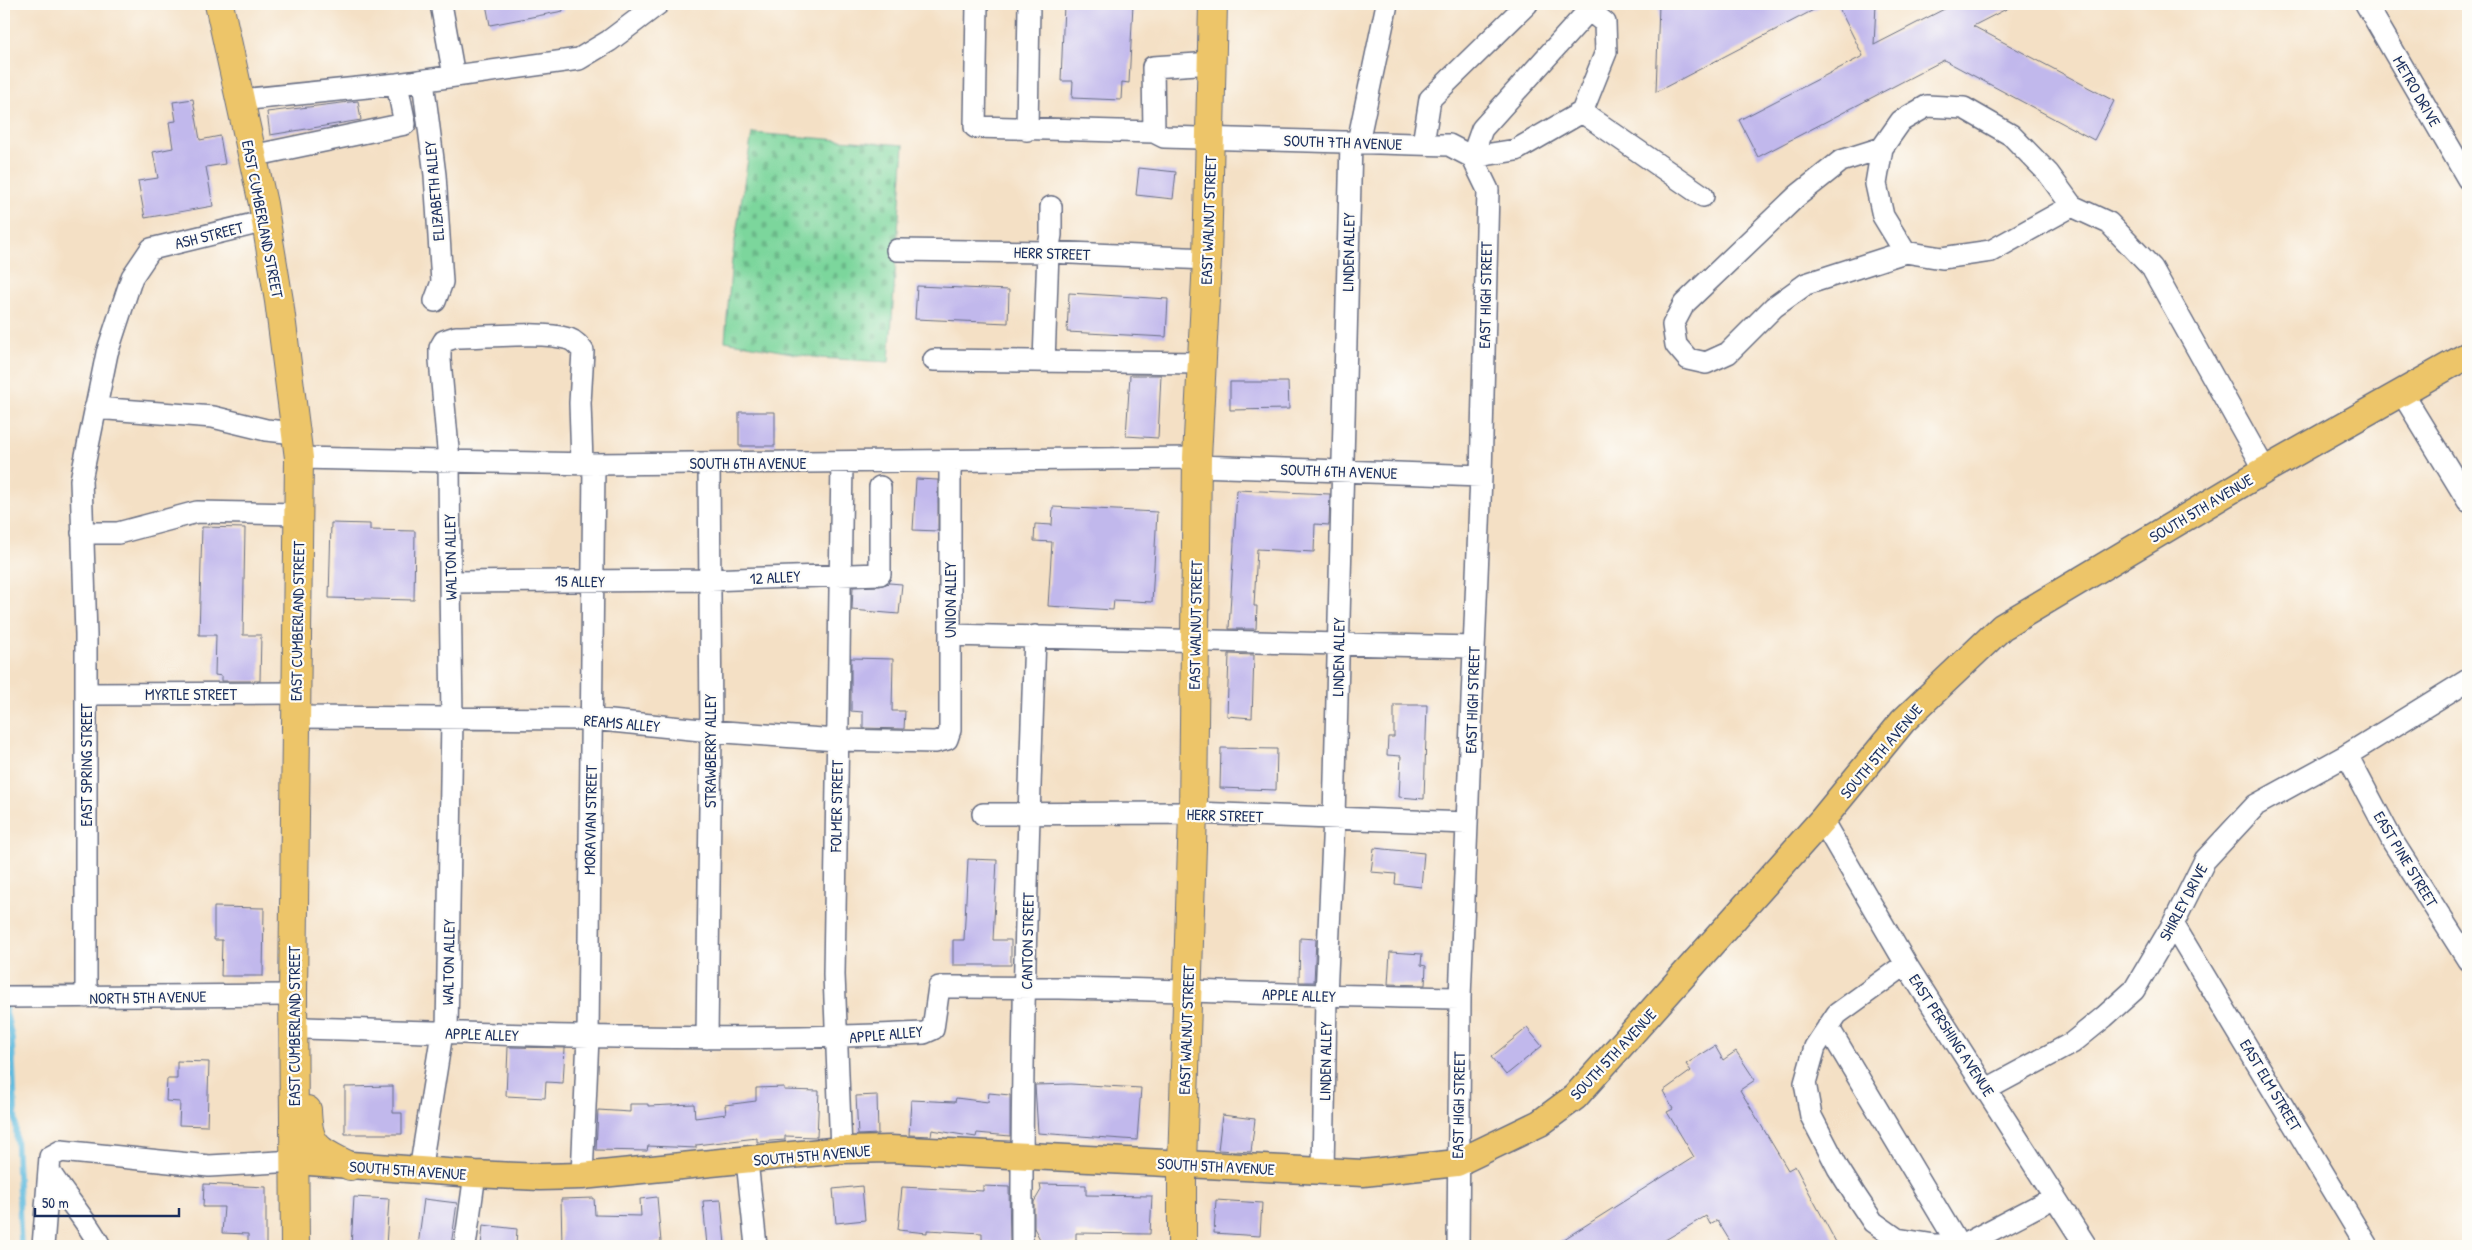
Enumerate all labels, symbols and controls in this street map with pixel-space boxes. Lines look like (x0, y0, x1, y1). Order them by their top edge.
street label: METRO DRIVE (2388, 51, 2446, 131)
street label: SOUTH 7TH AVENUE (1283, 129, 1403, 155)
street label: EAST CUMBERLAND STREET (237, 138, 289, 300)
street label: ELIZABETH ALLEY (419, 140, 449, 242)
street label: EAST WALNUT STREET (1195, 155, 1221, 285)
street label: LINDEN ALLEY (1336, 212, 1360, 292)
street label: ASH STREET (172, 216, 246, 254)
street label: HERR STREET (1013, 241, 1091, 265)
street label: EAST HIGH STREET (1473, 241, 1497, 349)
street label: SOUTH 6TH AVENUE (690, 452, 807, 474)
street label: SOUTH 6TH AVENUE (1280, 458, 1398, 484)
street label: SOUTH 5TH AVENUE (2145, 468, 2257, 548)
street label: WALTON ALLEY (438, 514, 462, 600)
street label: EAST CUMBERLAND STREET (285, 540, 309, 701)
street label: EAST WALNUT STREET (1183, 560, 1207, 690)
street label: UNION ALLEY (939, 562, 961, 638)
street label: 12 ALLEY (749, 565, 801, 589)
street label: 15 ALLEY (555, 570, 605, 592)
street label: LINDEN ALLEY (1326, 617, 1350, 697)
street label: EAST HIGH STREET (1459, 646, 1485, 754)
street label: MYRTLE STREET (145, 683, 237, 705)
street label: STRAWBERRY ALLEY (699, 694, 721, 808)
street label: SOUTH 5TH AVENUE (1835, 699, 1927, 803)
street label: EAST SPRING STREET (75, 703, 97, 827)
street label: REAMS ALLEY (583, 709, 661, 737)
street label: FOLMER STREET (824, 759, 848, 853)
street label: MORAVIAN STREET (578, 764, 602, 875)
street label: HERR STREET (1186, 803, 1264, 827)
street label: EAST PINE STREET (2369, 807, 2443, 911)
street label: SHIRLEY DRIVE (2153, 860, 2213, 944)
street label: CANTON STREET (1015, 892, 1039, 990)
street label: WALTON ALLEY (436, 919, 460, 1005)
street label: EAST CUMBERLAND STREET (283, 945, 305, 1106)
street label: EAST WALNUT STREET (1173, 965, 1199, 1095)
street label: EAST PERSHING AVENUE (1904, 969, 2000, 1101)
street label: APPLE ALLEY (1262, 983, 1336, 1007)
street label: NORTH 5TH AVENUE (89, 985, 207, 1009)
street label: SOUTH 5TH AVENUE (1565, 1004, 1661, 1104)
street label: APPLE ALLEY (848, 1020, 924, 1048)
street label: LINDEN ALLEY (1313, 1021, 1337, 1101)
street label: APPLE ALLEY (445, 1022, 519, 1046)
street label: EAST ELM STREET (2235, 1035, 2307, 1135)
street label: EAST HIGH STREET (1446, 1051, 1470, 1159)
street label: SOUTH 5TH AVENUE (753, 1139, 871, 1171)
street label: SOUTH 5TH AVENUE (1157, 1152, 1275, 1180)
street label: SOUTH 5TH AVENUE (349, 1155, 467, 1185)
scale bar (35, 1185, 179, 1217)
text: 50 m (42, 1192, 69, 1213)

